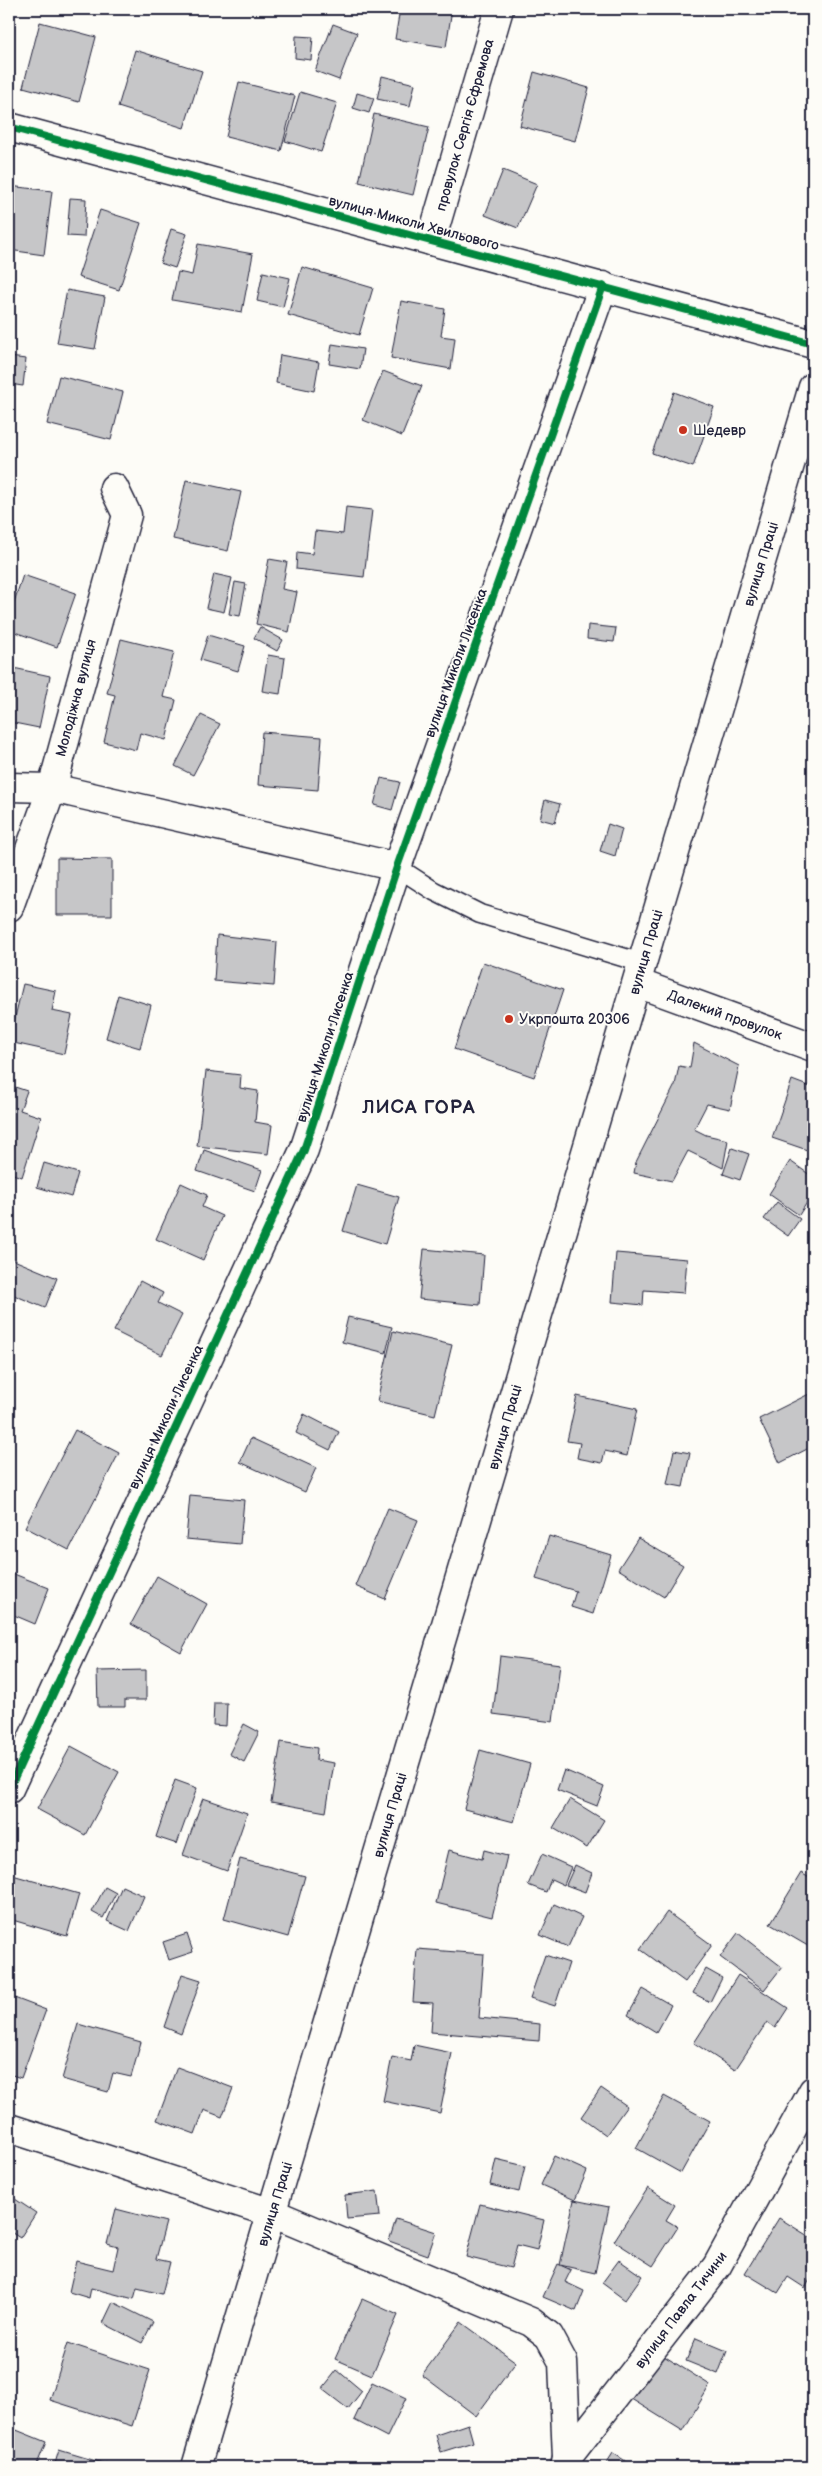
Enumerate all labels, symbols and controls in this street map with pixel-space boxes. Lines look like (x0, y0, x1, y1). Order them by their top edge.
street label: провулок Сергія Єфремова (432, 36, 498, 213)
street label: вулиця Миколи Хвильового (327, 192, 501, 254)
place label: Шедевр (693, 422, 746, 439)
marker: Шедевр (677, 424, 689, 436)
street label: вулиця Праці (740, 520, 782, 608)
street label: вулиця Миколи Лисенка (421, 585, 491, 740)
street label: Молодіжна вулиця (52, 637, 100, 759)
street label: вулиця Праці (626, 908, 666, 996)
street label: вулиця Миколи Лисенка (293, 969, 358, 1125)
street label: Далекий провулок (665, 986, 785, 1044)
place label: Укрпошта 20306 (519, 1011, 630, 1028)
marker: Укрпошта 20306 (503, 1013, 515, 1025)
district label: ЛИСА ГОРА (361, 1096, 476, 1119)
street label: вулиця Миколи Лисенка (125, 1341, 207, 1492)
street label: вулиця Праці (485, 1383, 525, 1471)
street label: вулиця Праці (370, 1771, 410, 1859)
street label: вулиця Праці (254, 2160, 296, 2248)
street label: вулиця Павла Тичини (631, 2248, 731, 2372)

